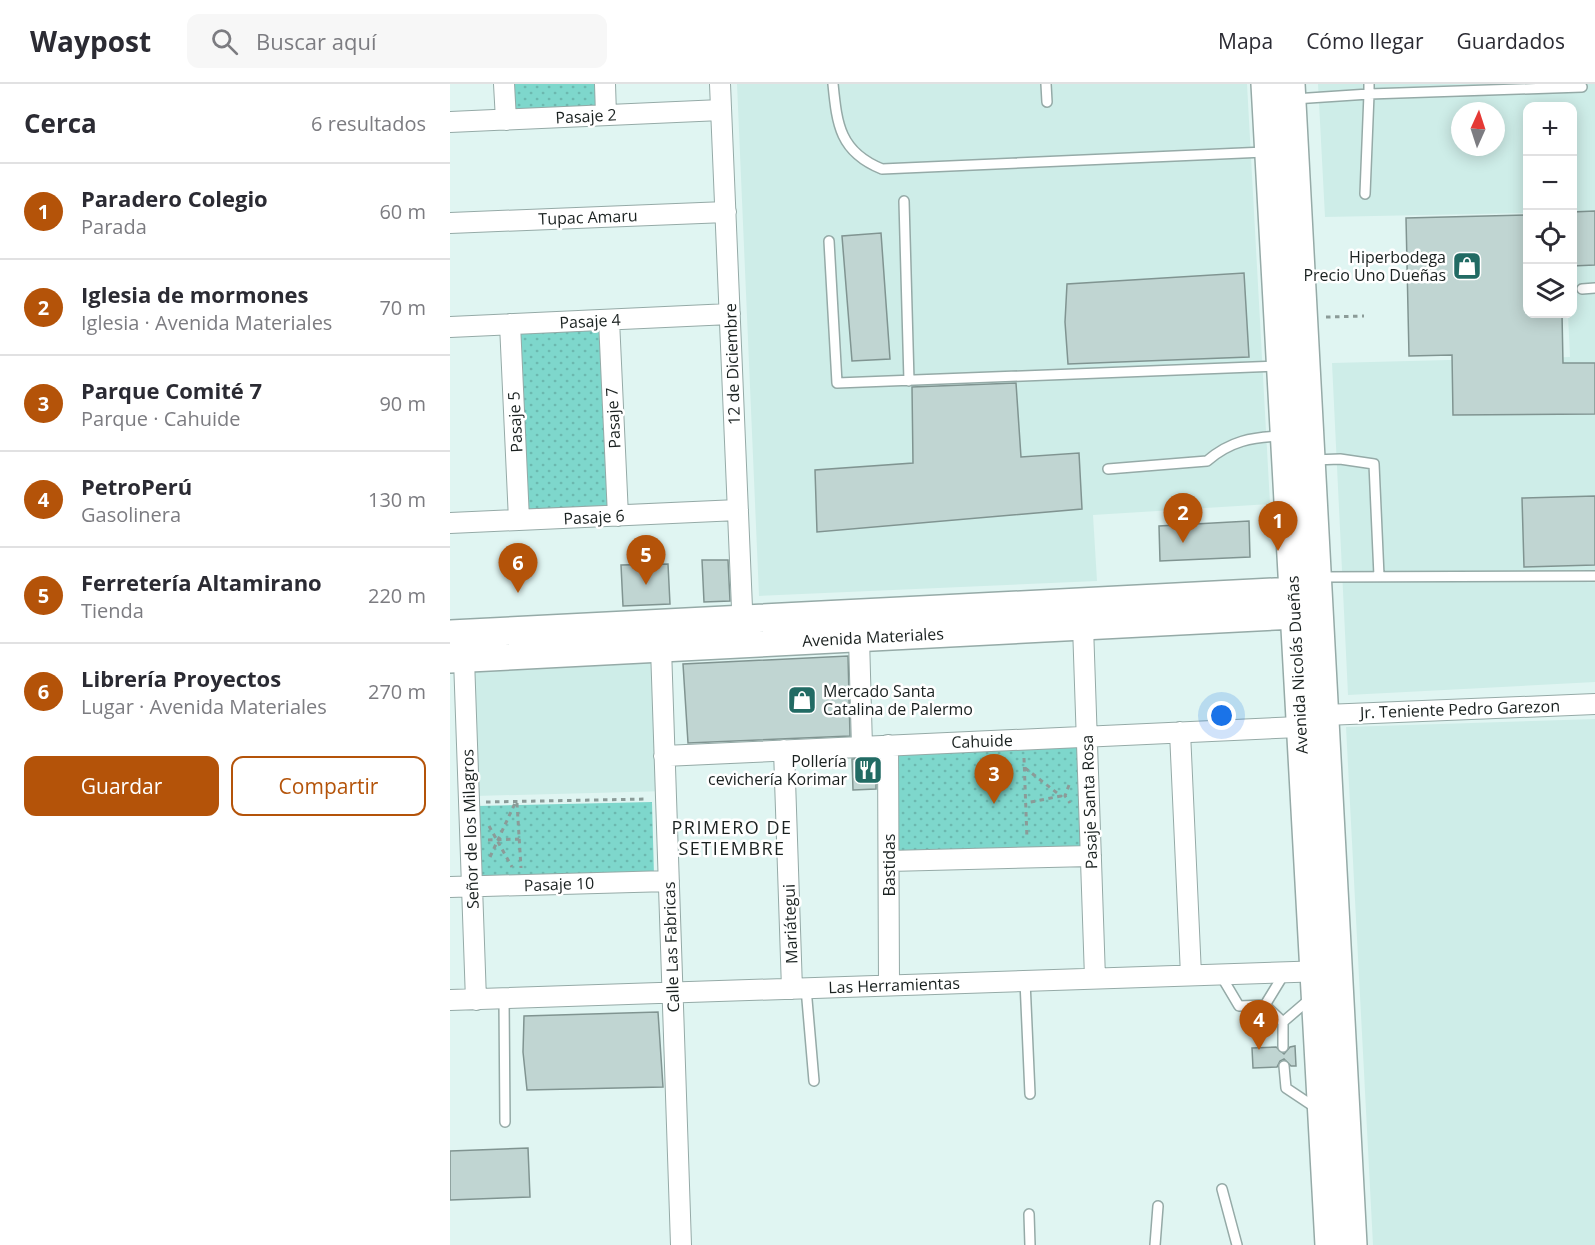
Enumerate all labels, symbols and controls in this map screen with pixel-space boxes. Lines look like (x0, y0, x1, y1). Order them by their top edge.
search box (187, 14, 607, 68)
text: Waypost (30, 22, 151, 60)
icon: search (208, 25, 241, 58)
text: Buscar aquí (256, 26, 376, 56)
text: Mapa (1218, 27, 1273, 55)
text: Cómo llegar (1306, 27, 1424, 55)
text: Guardados (1457, 27, 1565, 55)
north arrow (1451, 102, 1505, 156)
map controls (1523, 102, 1577, 318)
button: + (1523, 102, 1577, 156)
street label: Pasaje 2 (555, 103, 617, 129)
text: Cerca (24, 105, 97, 141)
text: 6 resultados (311, 110, 426, 137)
button: − (1523, 156, 1577, 210)
text: Paradero Colegio (81, 183, 268, 213)
text: 1 (38, 198, 49, 225)
text: 60 m (379, 198, 426, 225)
street label: Tupac Amaru (538, 204, 638, 230)
button: locate (1523, 210, 1577, 264)
text: Parada (81, 213, 147, 240)
place label: Hiperbodega Precio Uno Dueñas (1303, 246, 1446, 286)
shop icon: Hiperbodega Precio Uno Dueñas (1451, 250, 1483, 282)
button: layers (1523, 264, 1577, 318)
text: Iglesia de mormones (81, 279, 309, 309)
text: 2 (38, 294, 49, 321)
text: 70 m (379, 294, 426, 321)
street label: 12 de Diciembre (719, 303, 745, 425)
street label: Pasaje 4 (559, 308, 621, 334)
text: Iglesia · Avenida Materiales (81, 309, 332, 336)
text: Parque Comité 7 (81, 375, 262, 405)
street label: Pasaje 7 (600, 387, 626, 449)
text: 3 (38, 390, 49, 417)
text: 90 m (379, 390, 426, 417)
street label: Pasaje 5 (502, 391, 528, 453)
text: Parque · Cahuide (81, 405, 240, 432)
text: PetroPerú (81, 471, 192, 501)
text: 4 (38, 486, 49, 513)
text: 130 m (368, 486, 426, 513)
pin: 2 (1164, 494, 1202, 543)
text: Gasolinera (81, 501, 181, 528)
pin: 1 (1258, 502, 1298, 551)
street label: Pasaje 6 (563, 504, 625, 530)
pin: 5 (626, 536, 666, 585)
pin: 6 (498, 544, 538, 593)
text: Ferretería Altamirano (81, 567, 322, 597)
street label: Avenida Nicolás Dueñas (1281, 575, 1313, 755)
text: 5 (38, 582, 49, 609)
text: 220 m (368, 582, 426, 609)
text: Tienda (81, 597, 144, 624)
street label: Avenida Materiales (802, 622, 944, 652)
text: Librería Proyectos (81, 663, 281, 693)
text: 6 (38, 678, 49, 705)
text: 270 m (368, 678, 426, 705)
place label: Mercado Santa Catalina de Palermo (823, 680, 973, 720)
shop icon: Mercado Santa Catalina de Palermo (786, 684, 818, 716)
text: Lugar · Avenida Materiales (81, 693, 327, 720)
street label: Jr. Teniente Pedro Garezon (1358, 695, 1560, 724)
your location (1207, 701, 1236, 730)
street label: Cahuide (951, 729, 1013, 753)
street label: Pasaje Santa Rosa (1076, 734, 1102, 870)
street label: Señor de los Milagros (456, 749, 484, 909)
place label: Pollería cevichería Korimar (708, 750, 847, 790)
restaurant icon: Pollería cevichería Korimar (852, 754, 884, 786)
pin: 3 (974, 754, 1014, 804)
button: Guardar (24, 756, 219, 816)
button: Compartir (231, 756, 426, 816)
district label: PRIMERO DE SETIEMBRE (671, 815, 793, 860)
street label: Bastidas (878, 834, 900, 896)
street label: Pasaje 10 (523, 872, 595, 896)
street label: Calle Las Fabricas (658, 881, 684, 1013)
street label: Mariátegui (778, 884, 802, 964)
street label: Las Herramientas (828, 972, 960, 998)
pin: 4 (1240, 1000, 1278, 1050)

